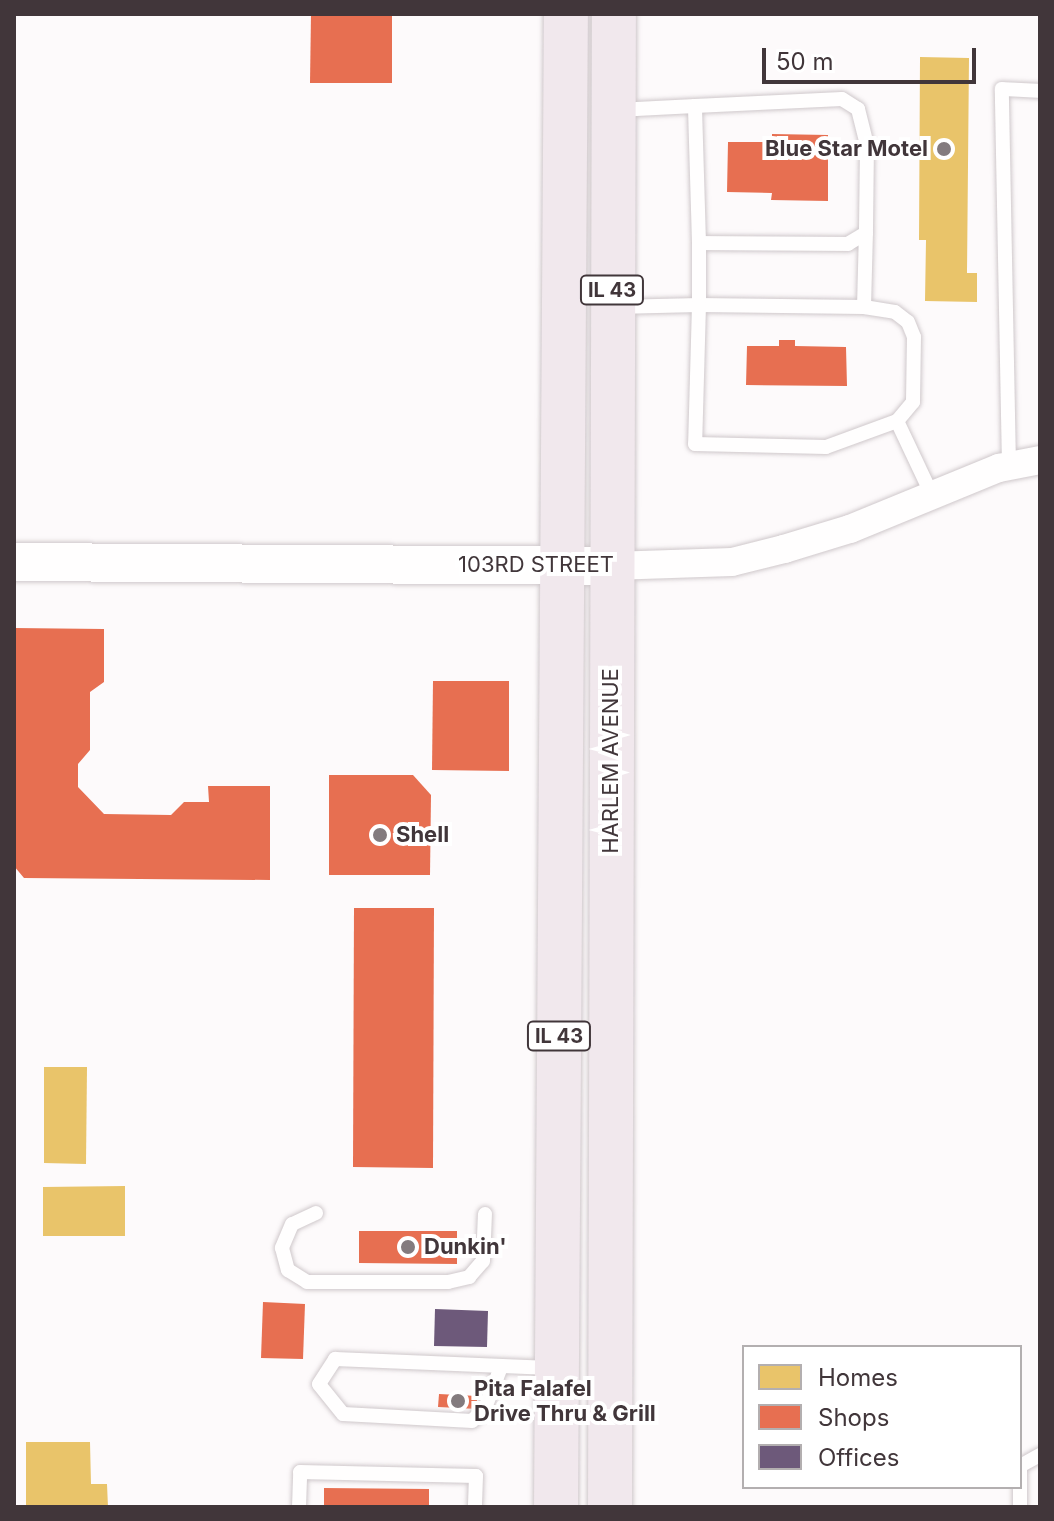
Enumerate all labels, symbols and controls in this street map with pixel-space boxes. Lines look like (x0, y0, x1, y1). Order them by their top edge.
scale bar (766, 32, 980, 82)
text: 50 m (776, 47, 834, 76)
place label: Blue Star Motel (765, 136, 928, 162)
marker: Blue Star Motel (935, 140, 953, 158)
road number: IL 43 (578, 274, 646, 306)
street label: 103RD STREET (458, 552, 614, 578)
street label: HARLEM AVENUE (598, 668, 624, 854)
place label: Shell (396, 822, 449, 848)
marker: Shell (371, 826, 389, 844)
road number: IL 43 (525, 1020, 593, 1052)
place label: Dunkin' (424, 1234, 507, 1260)
marker: Dunkin' (399, 1238, 417, 1256)
legend (742, 1345, 1022, 1489)
text: Homes (818, 1363, 898, 1392)
place label: Pita Falafel Drive Thru & Grill (474, 1375, 656, 1426)
marker: Pita Falafel Drive Thru & Grill (449, 1392, 467, 1410)
text: Shops (818, 1403, 889, 1432)
text: Offices (818, 1443, 899, 1472)

